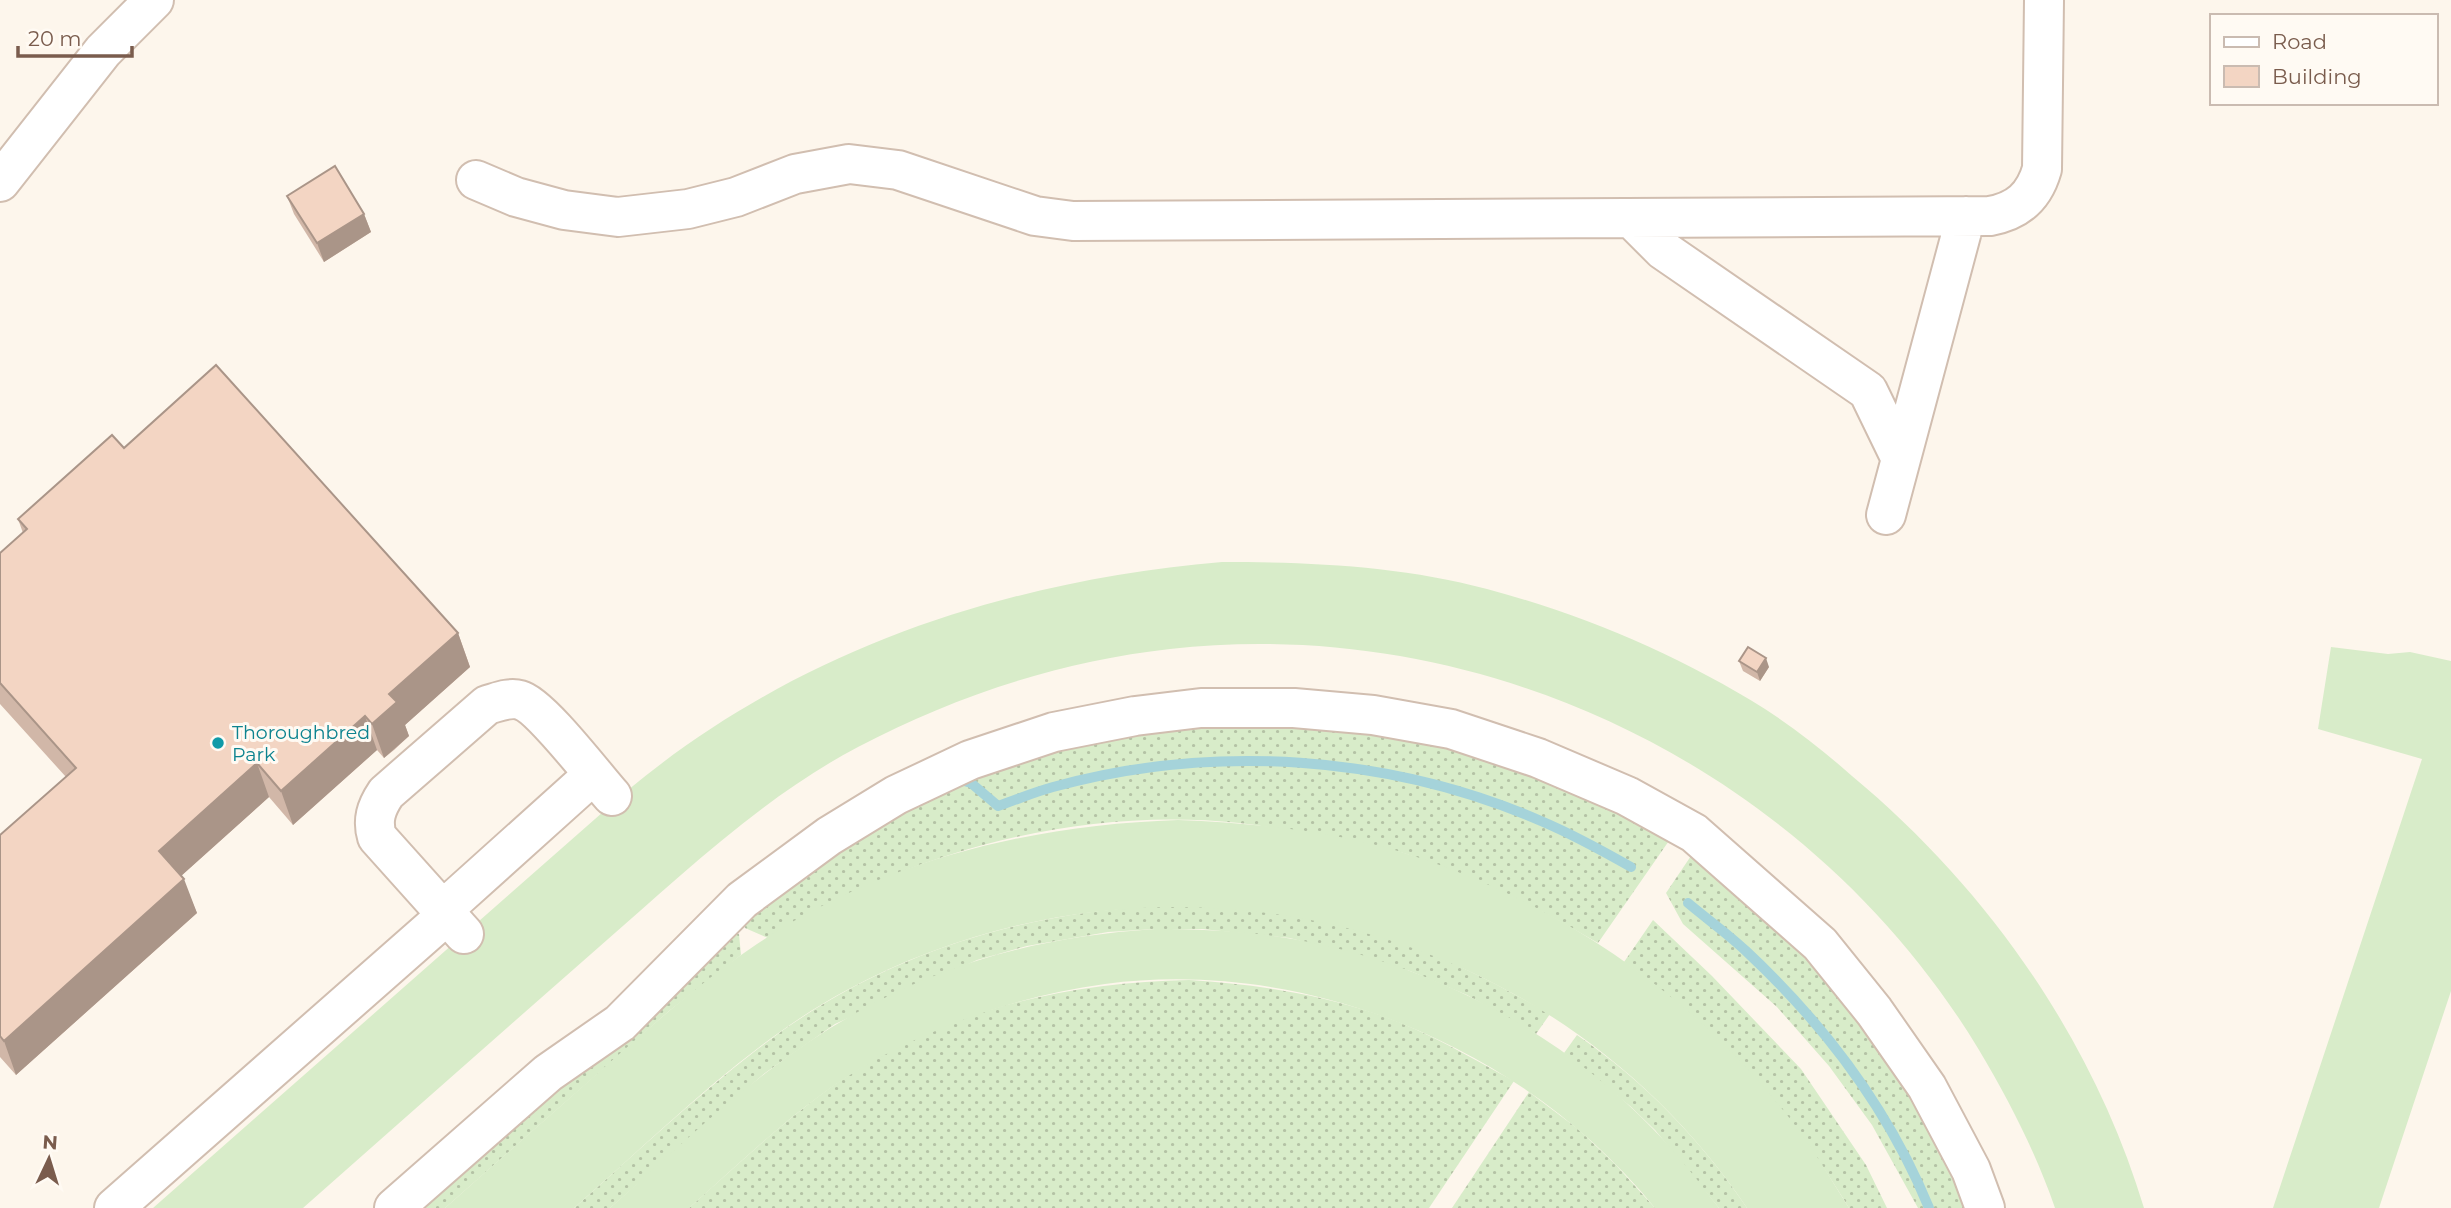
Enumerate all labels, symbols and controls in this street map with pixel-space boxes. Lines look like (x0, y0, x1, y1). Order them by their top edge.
scale bar (18, 14, 131, 58)
legend (2210, 14, 2437, 105)
text: 20 m (28, 26, 82, 51)
text: Road (2272, 29, 2327, 54)
text: Building (2272, 64, 2362, 89)
place label: Thoroughbred Park (232, 721, 370, 766)
marker: Thoroughbred Park (210, 735, 226, 751)
north arrow (14, 1124, 84, 1194)
text: N (42, 1131, 59, 1155)

